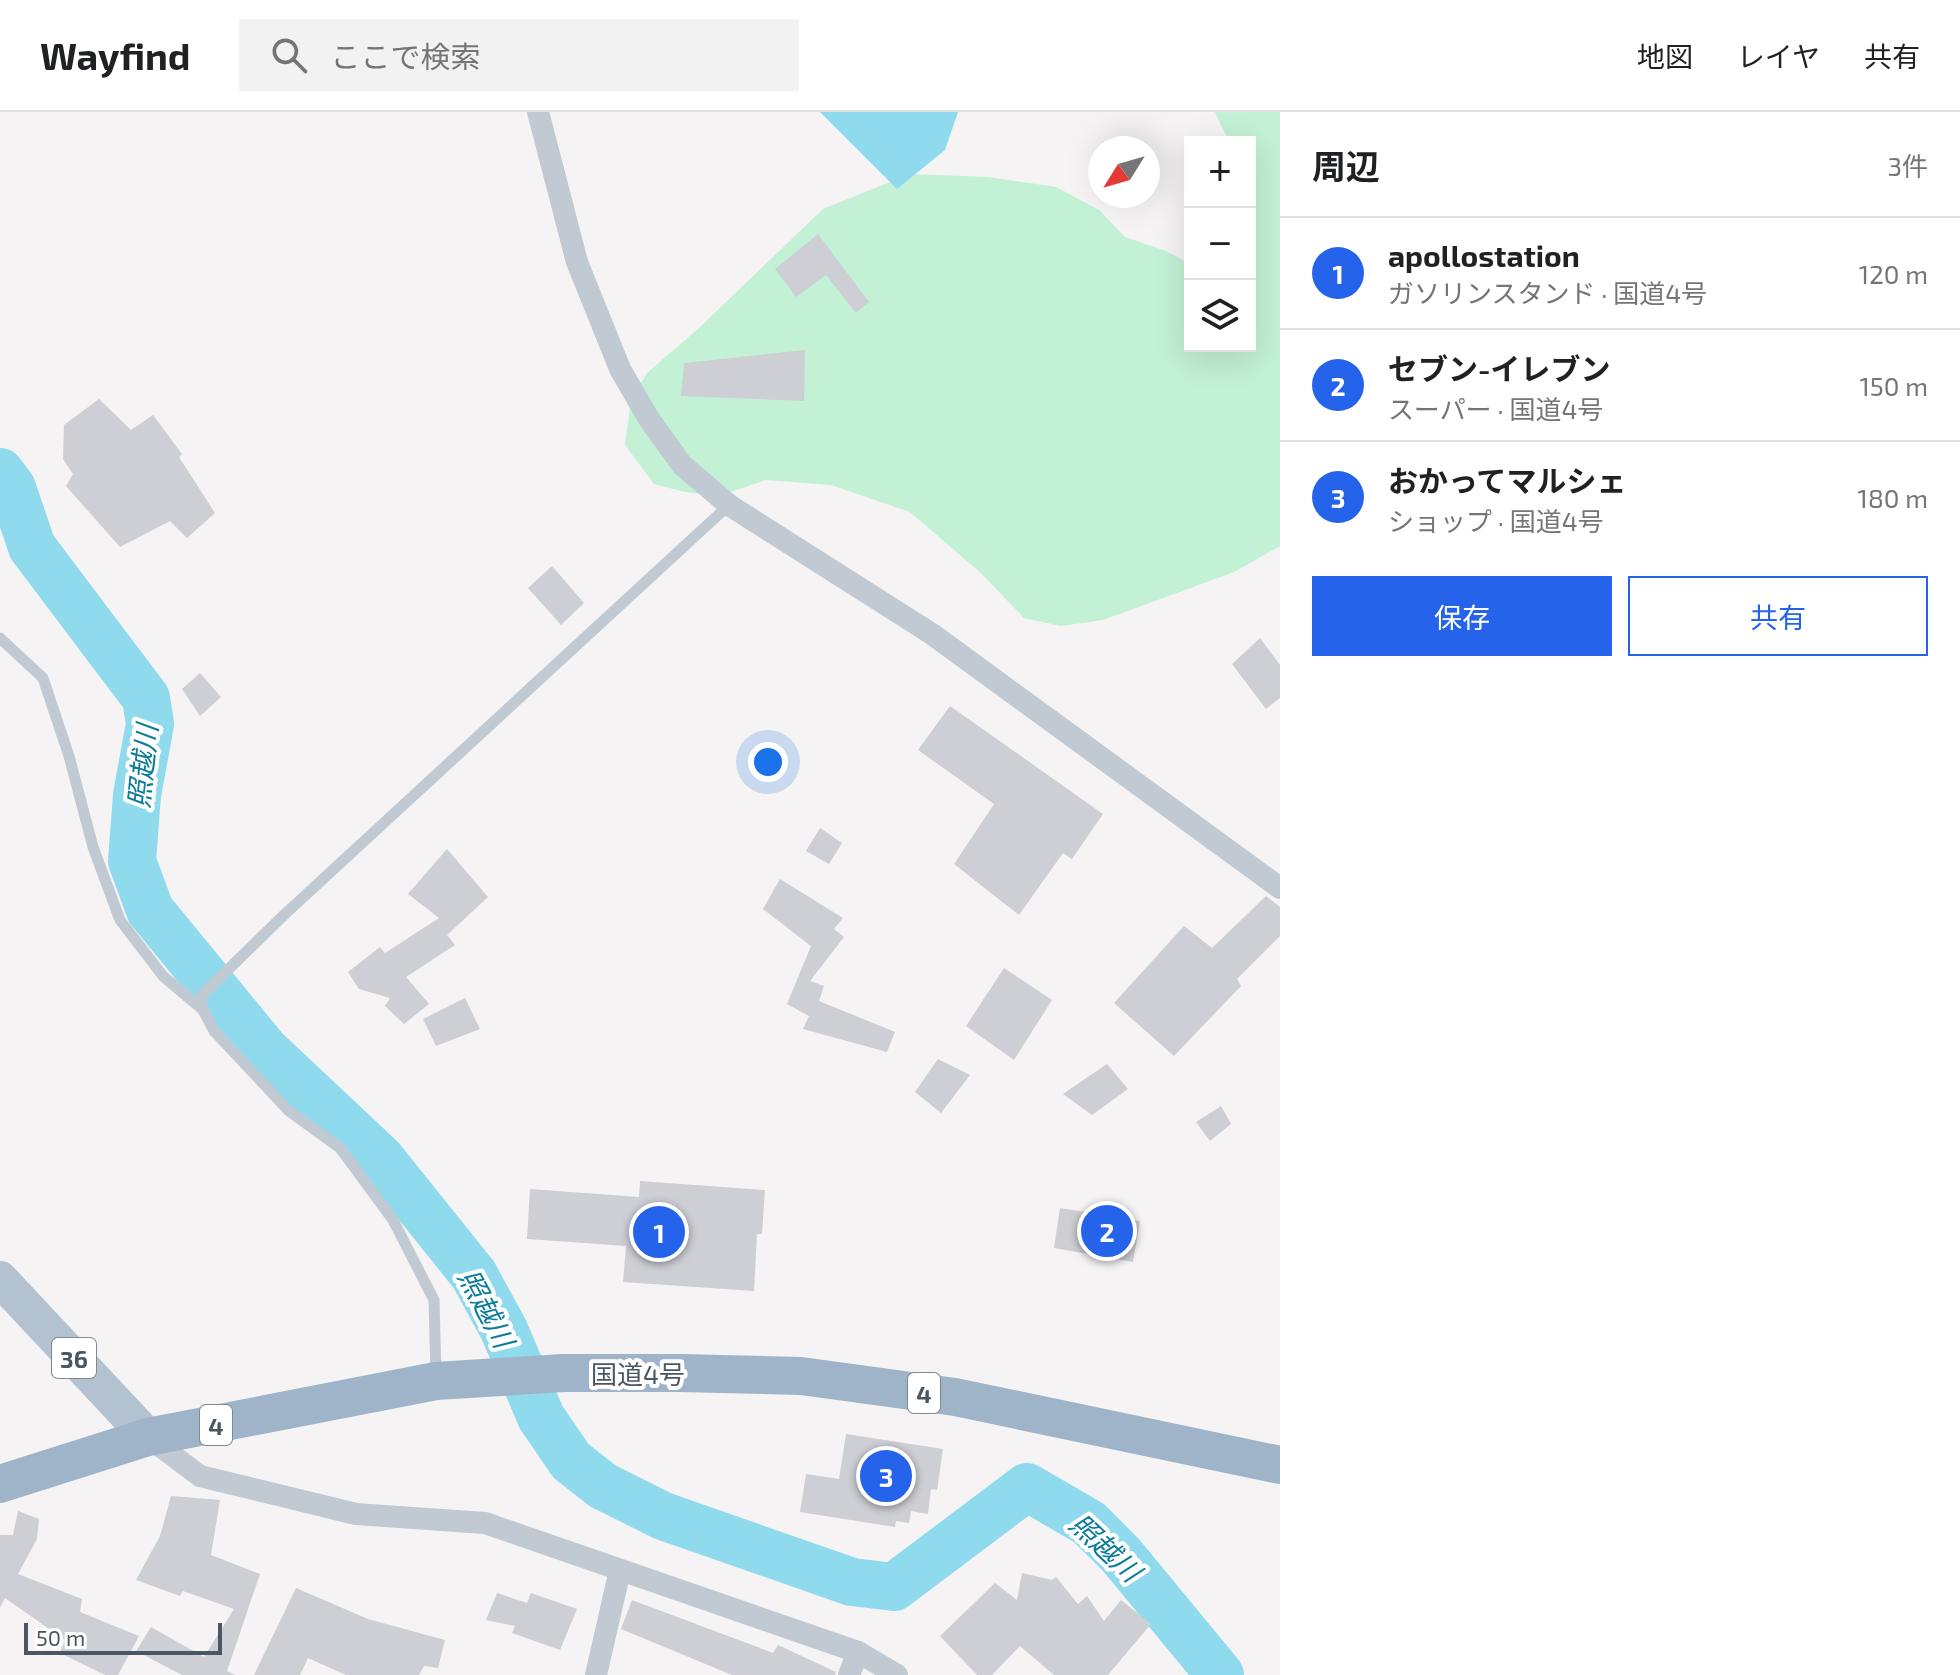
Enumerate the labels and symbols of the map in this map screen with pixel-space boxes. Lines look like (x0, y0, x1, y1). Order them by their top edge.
north arrow (1088, 136, 1160, 208)
water label: 照越川 (121, 719, 164, 810)
your location (748, 742, 788, 782)
pin: 2 (1081, 1201, 1133, 1261)
pin: 1 (633, 1202, 685, 1262)
water label: 照越川 (452, 1263, 523, 1356)
road number: 36 (52, 1338, 96, 1378)
street label: 国道4号 (591, 1358, 685, 1389)
road number: 4 (908, 1373, 940, 1413)
road number: 4 (200, 1405, 232, 1445)
pin: 3 (860, 1446, 912, 1506)
water label: 照越川 (1064, 1506, 1150, 1590)
scale bar (24, 1619, 222, 1655)

